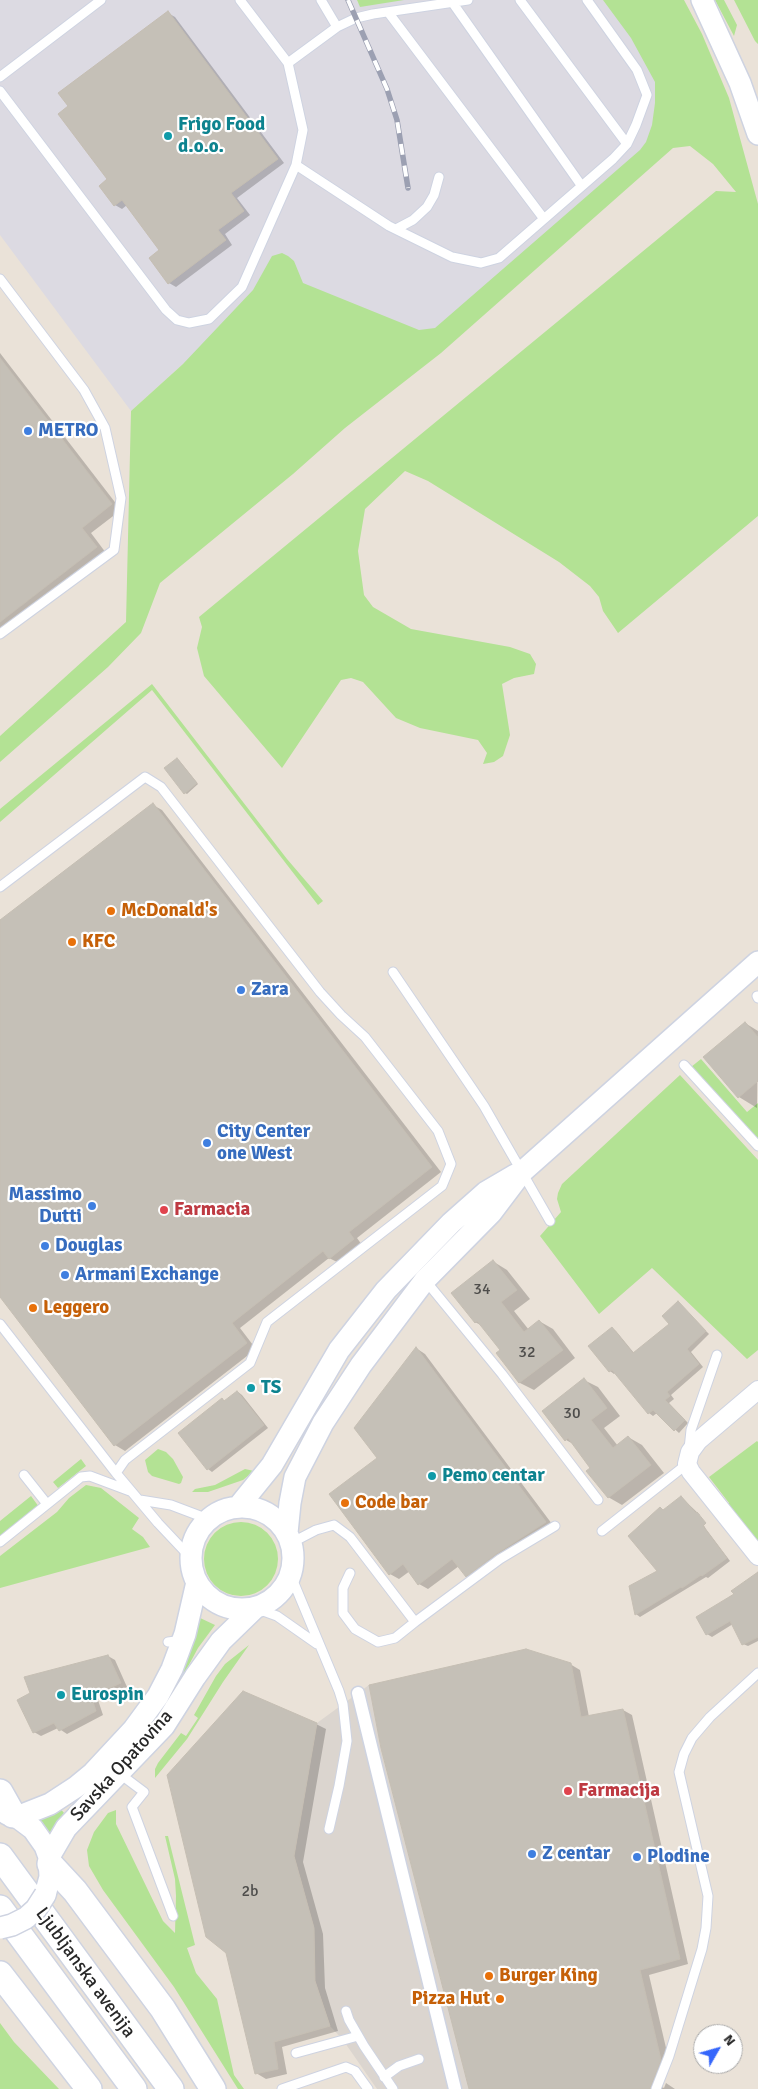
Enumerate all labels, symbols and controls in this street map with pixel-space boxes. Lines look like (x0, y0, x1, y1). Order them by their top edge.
place label: Frigo Food d.o.o. (178, 114, 265, 158)
marker: Frigo Food d.o.o. (162, 130, 174, 142)
place label: METRO (38, 420, 98, 442)
marker: METRO (22, 425, 34, 437)
place label: McDonald's (121, 900, 217, 922)
marker: McDonald's (105, 905, 117, 917)
place label: KFC (82, 931, 115, 953)
marker: KFC (66, 936, 78, 948)
place label: Zara (251, 979, 289, 1001)
marker: Zara (235, 984, 247, 996)
place label: City Center one West (217, 1121, 310, 1165)
marker: City Center one West (201, 1137, 213, 1149)
place label: Massimo Dutti (9, 1184, 82, 1228)
place label: Farmacia (174, 1199, 250, 1221)
marker: Massimo Dutti (86, 1200, 98, 1212)
marker: Farmacia (158, 1204, 170, 1216)
place label: Douglas (55, 1235, 122, 1257)
marker: Douglas (39, 1240, 51, 1252)
place label: Armani Exchange (75, 1264, 219, 1286)
marker: Armani Exchange (59, 1269, 71, 1281)
house number: 34 (473, 1280, 491, 1300)
place label: Leggero (43, 1297, 109, 1319)
marker: Leggero (27, 1302, 39, 1314)
house number: 32 (518, 1343, 536, 1363)
place label: TS (261, 1377, 281, 1399)
marker: TS (245, 1382, 257, 1394)
house number: 30 (563, 1404, 581, 1424)
place label: Pemo centar (442, 1465, 545, 1487)
marker: Pemo centar (426, 1470, 438, 1482)
place label: Code bar (355, 1492, 428, 1514)
marker: Code bar (339, 1497, 351, 1509)
place label: Eurospin (71, 1684, 144, 1706)
marker: Eurospin (55, 1689, 67, 1701)
street label: Savska Opatovina (66, 1706, 178, 1826)
place label: Farmacija (578, 1780, 660, 1802)
marker: Farmacija (562, 1785, 574, 1797)
place label: Z centar (542, 1843, 610, 1865)
place label: Plodine (647, 1846, 710, 1868)
marker: Z centar (526, 1848, 538, 1860)
marker: Plodine (631, 1851, 643, 1863)
house number: 2b (241, 1882, 259, 1902)
street label: Ljubljanska avenija (30, 1903, 140, 2043)
place label: Burger King (499, 1965, 598, 1987)
marker: Burger King (483, 1970, 495, 1982)
place label: Pizza Hut (412, 1988, 490, 2010)
marker: Pizza Hut (494, 1993, 506, 2005)
north arrow (693, 2024, 743, 2074)
text: N (720, 2031, 739, 2049)

